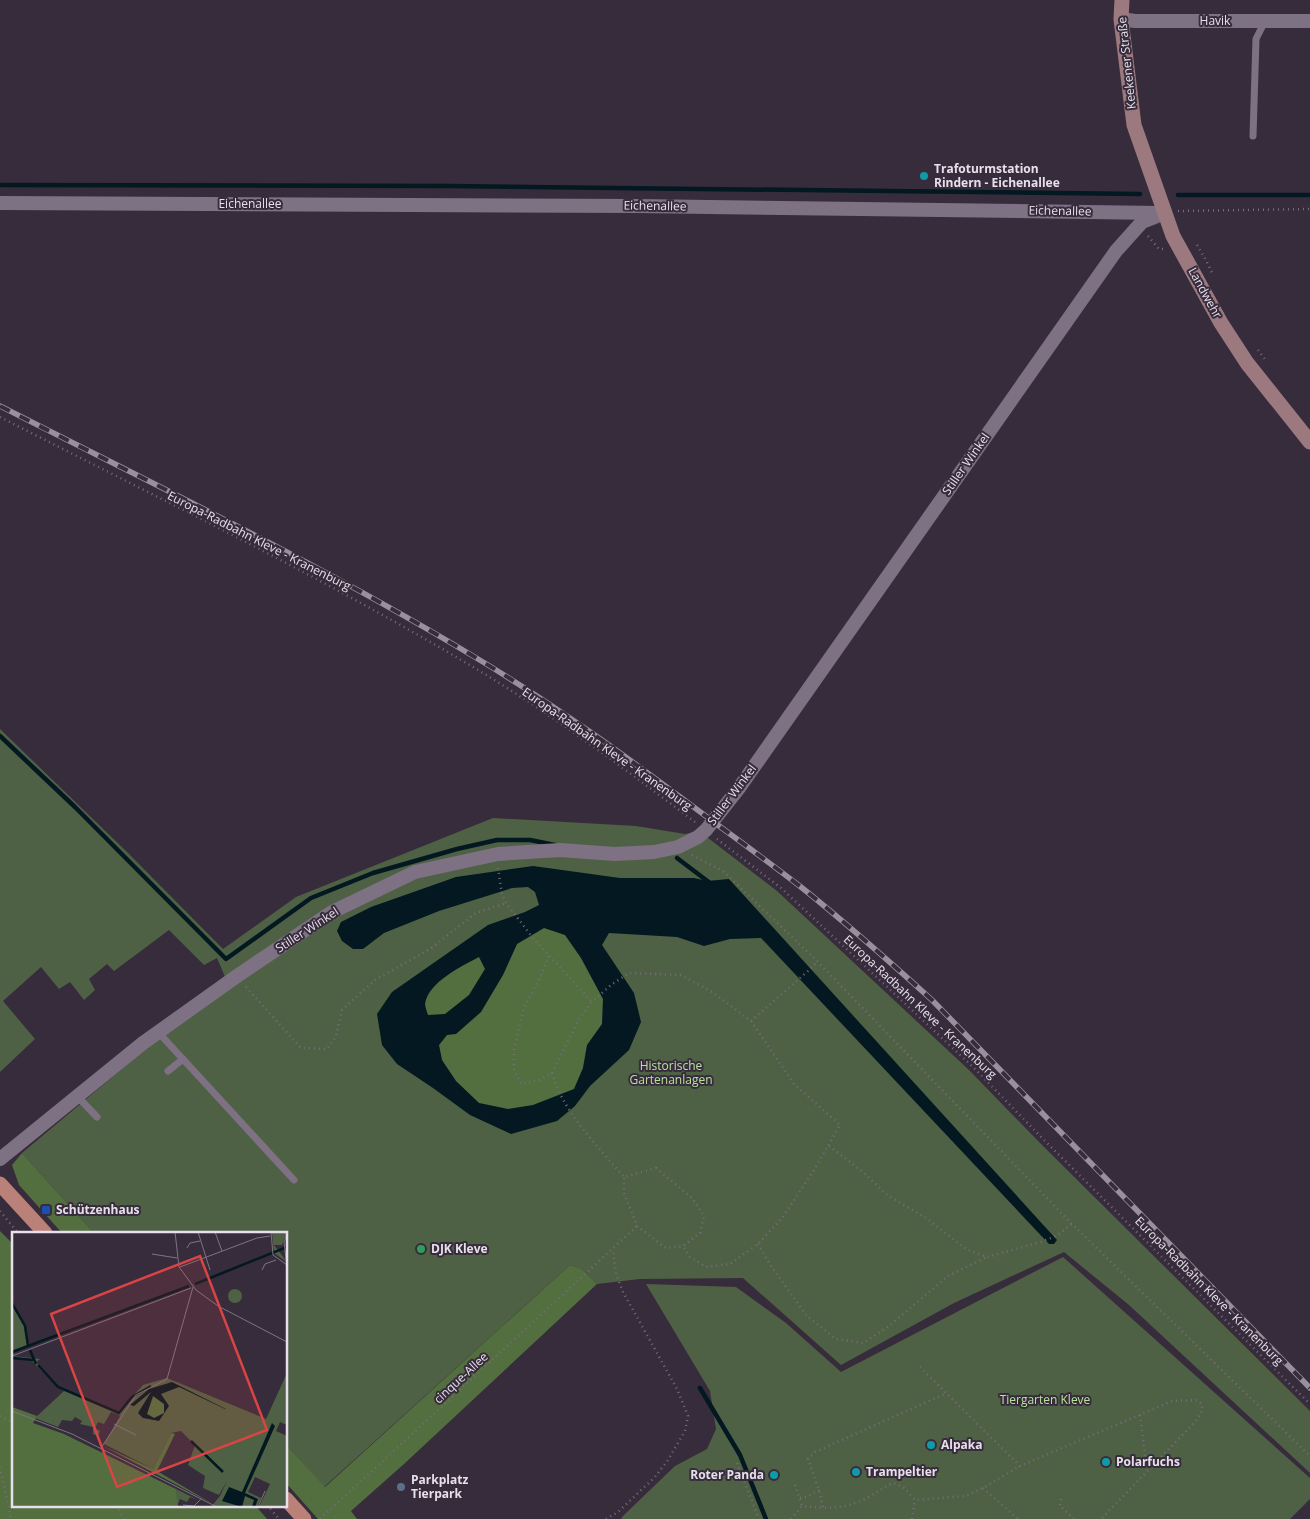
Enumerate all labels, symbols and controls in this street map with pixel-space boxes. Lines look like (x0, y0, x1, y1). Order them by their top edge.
street label: Havik (1200, 12, 1231, 29)
street label: Keekener Straße (1113, 16, 1140, 110)
place label: Trafoturmstation Rindern - Eichenallee (934, 160, 1060, 191)
marker: Trafoturmstation Rindern - Eichenallee (918, 170, 930, 182)
street label: Eichenallee (218, 195, 282, 212)
street label: Eichenallee (623, 196, 687, 215)
street label: Eichenallee (1028, 201, 1092, 220)
street label: Landwehr (1184, 264, 1226, 321)
street label: Stiller Winkel (938, 429, 993, 498)
street label: Europa-Radbahn Kleve - Kranenburg (165, 487, 354, 595)
street label: Europa-Radbahn Kleve - Kranenburg (519, 683, 696, 814)
street label: Stiller Winkel (703, 761, 760, 829)
street label: Stiller Winkel (272, 903, 342, 956)
street label: Europa-Radbahn Kleve - Kranenburg (840, 931, 1001, 1083)
park label: Historische Gartenanlagen (629, 1057, 713, 1088)
place label: Schützenhaus (56, 1201, 140, 1218)
marker: Schützenhaus (40, 1204, 52, 1216)
street label: Europa-Radbahn Kleve - Kranenburg (1131, 1213, 1288, 1369)
inset map (12, 1232, 288, 1506)
place label: DJK Kleve (431, 1240, 488, 1257)
marker: DJK Kleve (415, 1243, 427, 1255)
street label: cinque-Allee (430, 1348, 492, 1407)
park label: Tiergarten Kleve (1000, 1391, 1091, 1408)
place label: Alpaka (941, 1436, 982, 1453)
marker: Alpaka (925, 1439, 937, 1451)
place label: Polarfuchs (1116, 1453, 1180, 1470)
marker: Polarfuchs (1100, 1456, 1112, 1468)
place label: Trampeltier (866, 1463, 938, 1480)
place label: Roter Panda (690, 1466, 764, 1483)
marker: Trampeltier (850, 1466, 862, 1478)
marker: Roter Panda (768, 1469, 780, 1481)
place label: Parkplatz Tierpark (411, 1471, 468, 1502)
marker: Parkplatz Tierpark (395, 1481, 407, 1493)

